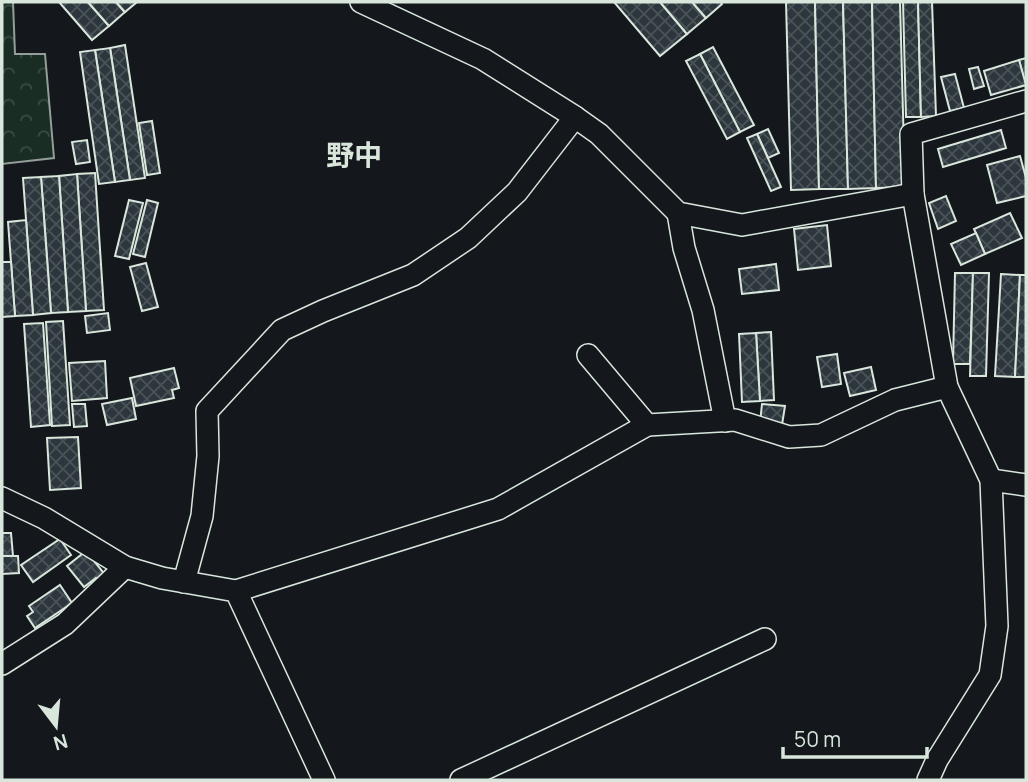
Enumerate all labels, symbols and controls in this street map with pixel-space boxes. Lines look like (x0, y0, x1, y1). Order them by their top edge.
district label: 野中 (326, 135, 382, 173)
north arrow (21, 691, 91, 761)
scale bar (783, 716, 926, 760)
text: 50 m (794, 725, 841, 753)
text: N (51, 728, 71, 757)

